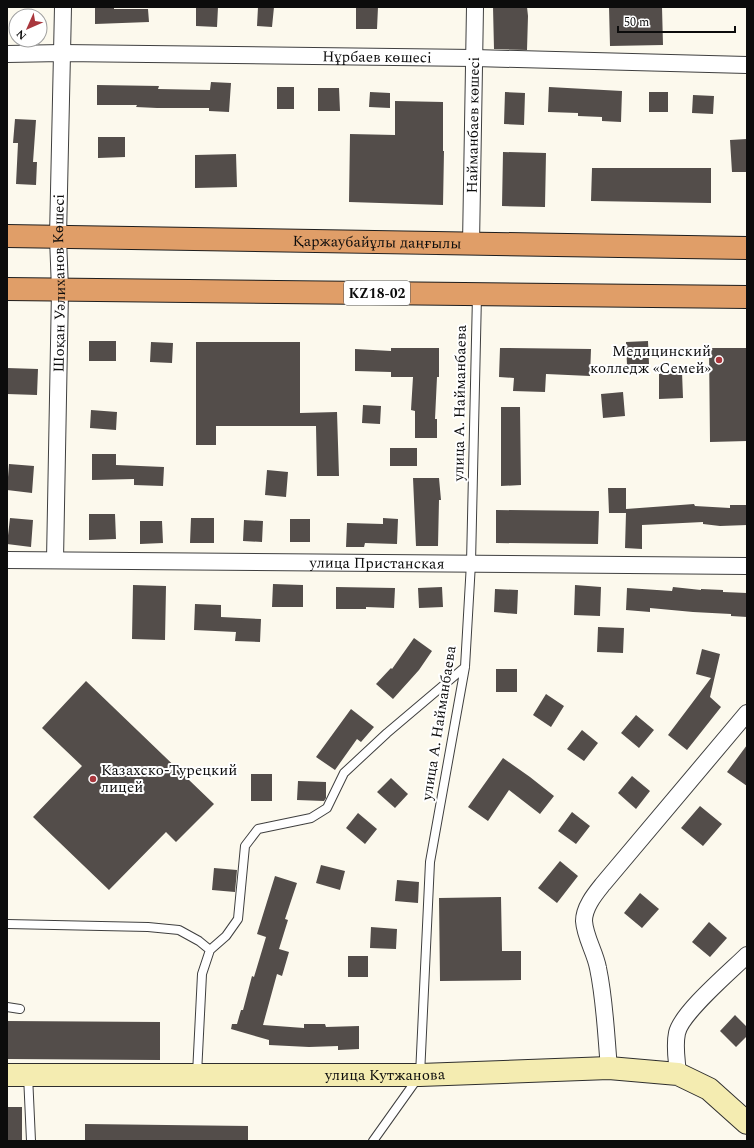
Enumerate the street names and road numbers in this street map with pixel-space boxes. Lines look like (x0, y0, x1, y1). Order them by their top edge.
street label: Нұрбаев көшесі (322, 45, 432, 69)
street label: Найманбаев көшесі (460, 56, 486, 194)
street label: Шоқан Уәлиханов Көшесі (46, 194, 72, 373)
street label: Қаржаубайұлы даңғылы (292, 229, 462, 255)
road number: KZ18-02 (344, 281, 410, 305)
street label: улица А. Найманбаева (447, 324, 473, 482)
street label: улица Пристанская (308, 551, 445, 575)
street label: улица А. Найманбаева (415, 643, 463, 803)
street label: улица Кутжанова (324, 1063, 446, 1087)

